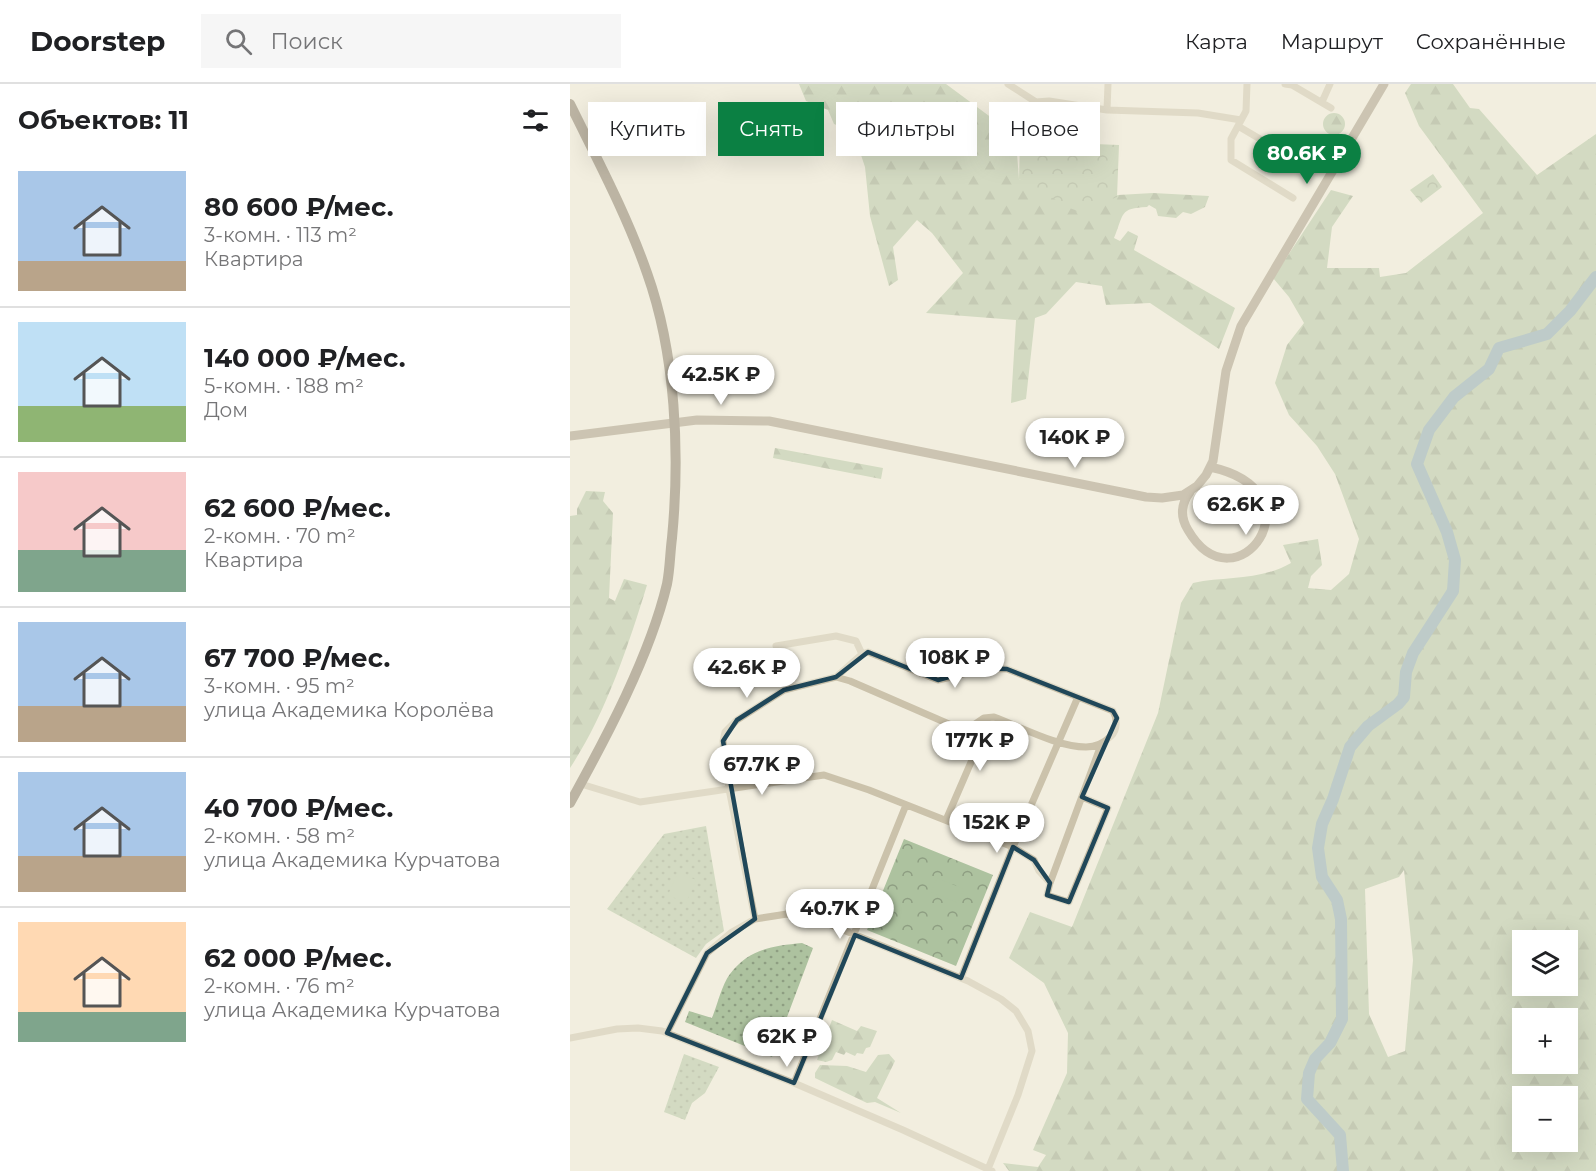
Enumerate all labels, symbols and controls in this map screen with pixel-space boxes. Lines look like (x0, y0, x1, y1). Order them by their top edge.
search box (201, 14, 621, 68)
text: Doorstep (30, 24, 165, 58)
icon: search (222, 25, 255, 58)
text: Поиск (270, 28, 343, 55)
text: Карта (1185, 29, 1248, 54)
text: Маршрут (1281, 29, 1383, 54)
text: Сохранённые (1416, 29, 1566, 54)
chip: Купить (588, 102, 706, 156)
chip: Снять (718, 102, 824, 156)
chip: Фильтры (836, 102, 977, 156)
chip: Новое (989, 102, 1100, 156)
text: Объектов: 11 (18, 104, 189, 136)
icon: filters (519, 104, 552, 137)
pin: 80.6K ₽ (1252, 134, 1362, 185)
text: 80.6K ₽ (1267, 141, 1347, 165)
text: 80 600 ₽/мес. (204, 191, 394, 223)
icon: home (66, 195, 138, 267)
text: 3-комн. · 113 m² (204, 223, 357, 247)
text: Квартира (204, 247, 304, 271)
text: 140 000 ₽/мес. (204, 342, 406, 374)
icon: home (66, 346, 138, 418)
pin: 42.5K ₽ (666, 355, 776, 406)
text: 42.5K ₽ (682, 362, 760, 386)
text: 5-комн. · 188 m² (204, 374, 364, 398)
text: Дом (204, 398, 248, 422)
pin: 140K ₽ (1026, 418, 1124, 469)
text: 140K ₽ (1039, 425, 1111, 449)
pin: 62.6K ₽ (1191, 485, 1301, 536)
text: 62 600 ₽/мес. (204, 492, 391, 524)
text: 62.6K ₽ (1207, 492, 1285, 516)
icon: home (66, 496, 138, 568)
text: 2-комн. · 70 m² (204, 524, 356, 548)
text: Квартира (204, 548, 304, 572)
pin: 108K ₽ (906, 638, 1004, 689)
text: 67 700 ₽/мес. (204, 642, 390, 674)
text: 108K ₽ (920, 645, 990, 669)
icon: home (66, 646, 138, 718)
pin: 42.6K ₽ (692, 648, 802, 699)
text: 42.6K ₽ (707, 655, 787, 679)
text: 3-комн. · 95 m² (204, 674, 355, 698)
text: улица Академика Королёва (204, 698, 494, 722)
pin: 177K ₽ (931, 721, 1029, 772)
text: 177K ₽ (946, 728, 1014, 752)
pin: 67.7K ₽ (707, 745, 817, 796)
text: 67.7K ₽ (723, 752, 801, 776)
text: 40 700 ₽/мес. (204, 792, 393, 824)
icon: home (66, 796, 138, 868)
pin: 152K ₽ (948, 803, 1046, 854)
text: 152K ₽ (963, 810, 1031, 834)
text: 2-комн. · 58 m² (204, 824, 355, 848)
text: улица Академика Курчатова (204, 848, 500, 872)
pin: 40.7K ₽ (785, 889, 895, 940)
text: 40.7K ₽ (800, 896, 880, 920)
map controls (1512, 930, 1578, 1152)
button: layers (1512, 930, 1578, 996)
text: 62 000 ₽/мес. (204, 942, 392, 974)
icon: home (66, 946, 138, 1018)
text: 2-комн. · 76 m² (204, 974, 355, 998)
text: улица Академика Курчатова (204, 998, 500, 1022)
button: + (1512, 1008, 1578, 1074)
pin: 62K ₽ (745, 1017, 829, 1068)
text: 62K ₽ (757, 1024, 817, 1048)
button: − (1512, 1086, 1578, 1152)

